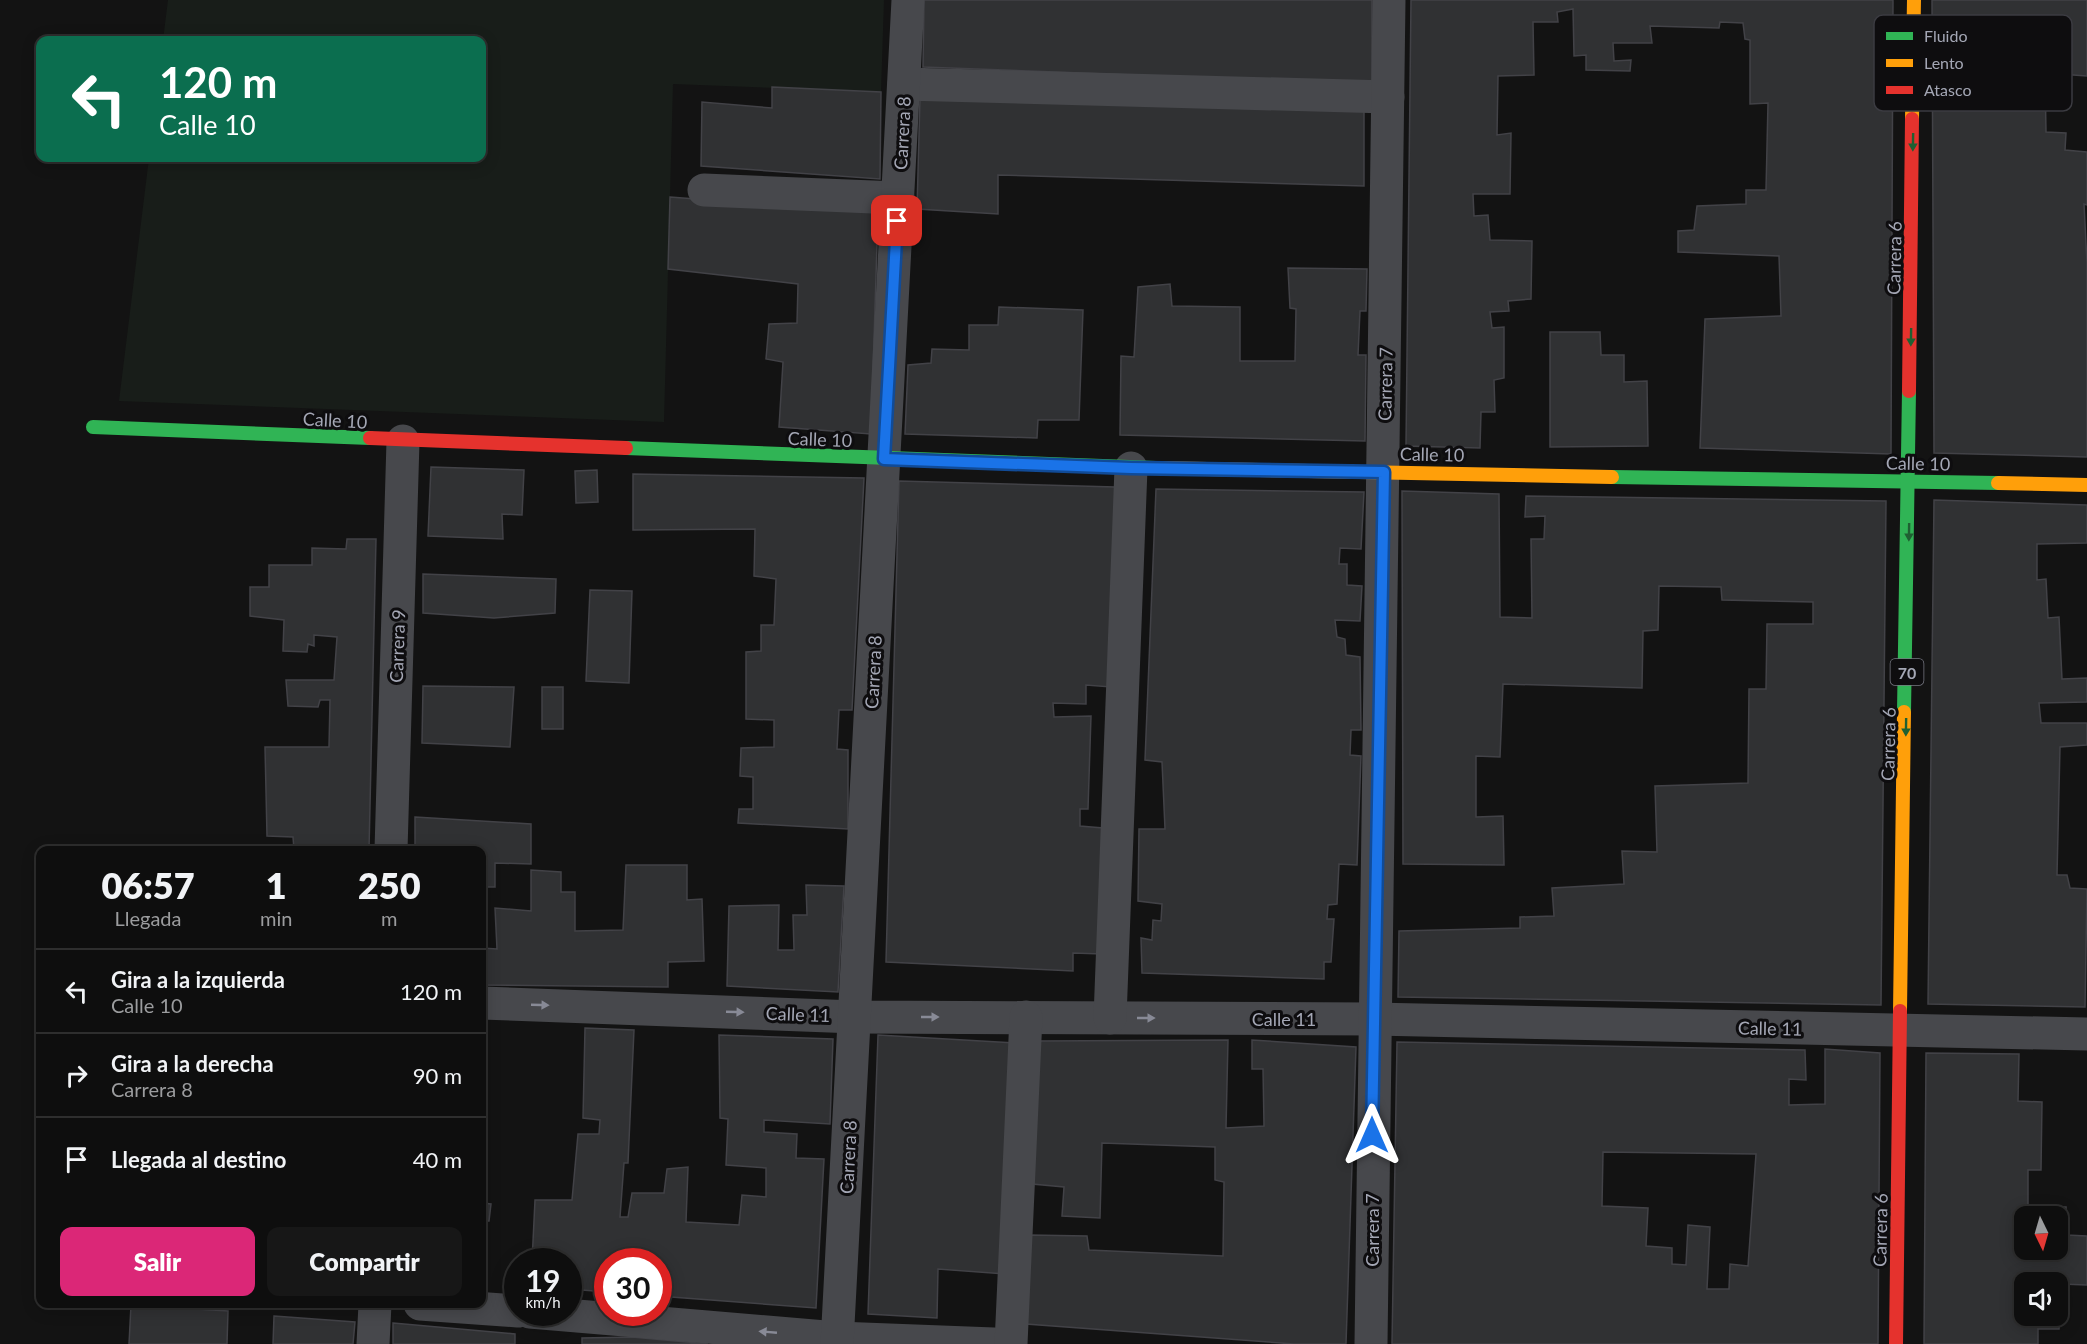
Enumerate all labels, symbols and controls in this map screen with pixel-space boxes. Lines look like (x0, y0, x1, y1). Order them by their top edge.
legend (1874, 15, 2072, 111)
text: Fluido (1924, 26, 1967, 45)
text: Lento (1924, 53, 1964, 72)
text: 120 m (159, 57, 277, 107)
icon: left (60, 60, 138, 138)
text: Atasco (1924, 80, 1972, 99)
street label: Carrera 8 (889, 96, 915, 170)
text: Calle 10 (159, 108, 256, 141)
one-way arrow (1908, 133, 1918, 152)
pin (871, 195, 922, 246)
icon: arrive (880, 204, 913, 237)
street label: Carrera 6 (1882, 221, 1906, 295)
one-way arrow (1906, 328, 1916, 347)
street label: Carrera 7 (1373, 347, 1397, 421)
street label: Calle 10 (302, 407, 368, 433)
street label: Calle 10 (787, 427, 853, 451)
street label: Calle 10 (1400, 442, 1464, 466)
street label: Calle 10 (1886, 451, 1950, 475)
one-way arrow (1904, 523, 1914, 542)
street label: Carrera 9 (385, 609, 409, 683)
street label: Carrera 8 (860, 635, 886, 709)
road number: 70 (1890, 659, 1924, 685)
street label: Carrera 6 (1876, 707, 1900, 781)
one-way arrow (1901, 718, 1911, 737)
text: 06:57 (101, 863, 195, 907)
text: 1 (266, 863, 287, 907)
text: 250 (358, 863, 421, 907)
text: Llegada (114, 906, 182, 930)
text: min (260, 906, 292, 930)
text: m (381, 906, 397, 930)
text: Gira a la izquierda (111, 966, 285, 993)
icon: left (60, 975, 93, 1008)
text: 120 m (400, 978, 462, 1005)
text: Calle 10 (111, 993, 183, 1017)
one-way arrow (530, 1001, 549, 1010)
street label: Calle 11 (765, 1002, 831, 1026)
one-way arrow (725, 1008, 744, 1017)
street label: Calle 11 (1252, 1008, 1316, 1030)
one-way arrow (920, 1012, 939, 1022)
one-way arrow (1136, 1013, 1155, 1023)
street label: Calle 11 (1738, 1016, 1802, 1040)
text: Gira a la derecha (111, 1050, 274, 1077)
icon: right (60, 1059, 93, 1092)
text: 90 m (413, 1062, 462, 1089)
text: Carrera 8 (111, 1077, 193, 1101)
position arrow (1340, 1103, 1404, 1167)
street label: Carrera 8 (835, 1120, 861, 1194)
icon: arrive (60, 1143, 93, 1176)
text: Llegada al destino (111, 1146, 287, 1173)
text: 40 m (413, 1146, 462, 1173)
street label: Carrera 7 (1361, 1193, 1383, 1267)
street label: Carrera 6 (1868, 1193, 1892, 1267)
north arrow (2014, 1206, 2068, 1260)
map controls (2014, 1206, 2068, 1326)
button: Salir (60, 1227, 255, 1296)
button: Compartir (267, 1227, 462, 1296)
speed limit sign: 30 (594, 1248, 672, 1326)
text: 19 (526, 1262, 560, 1298)
button: sound (2014, 1272, 2068, 1326)
text: km/h (525, 1293, 561, 1311)
one-way arrow (758, 1327, 777, 1337)

